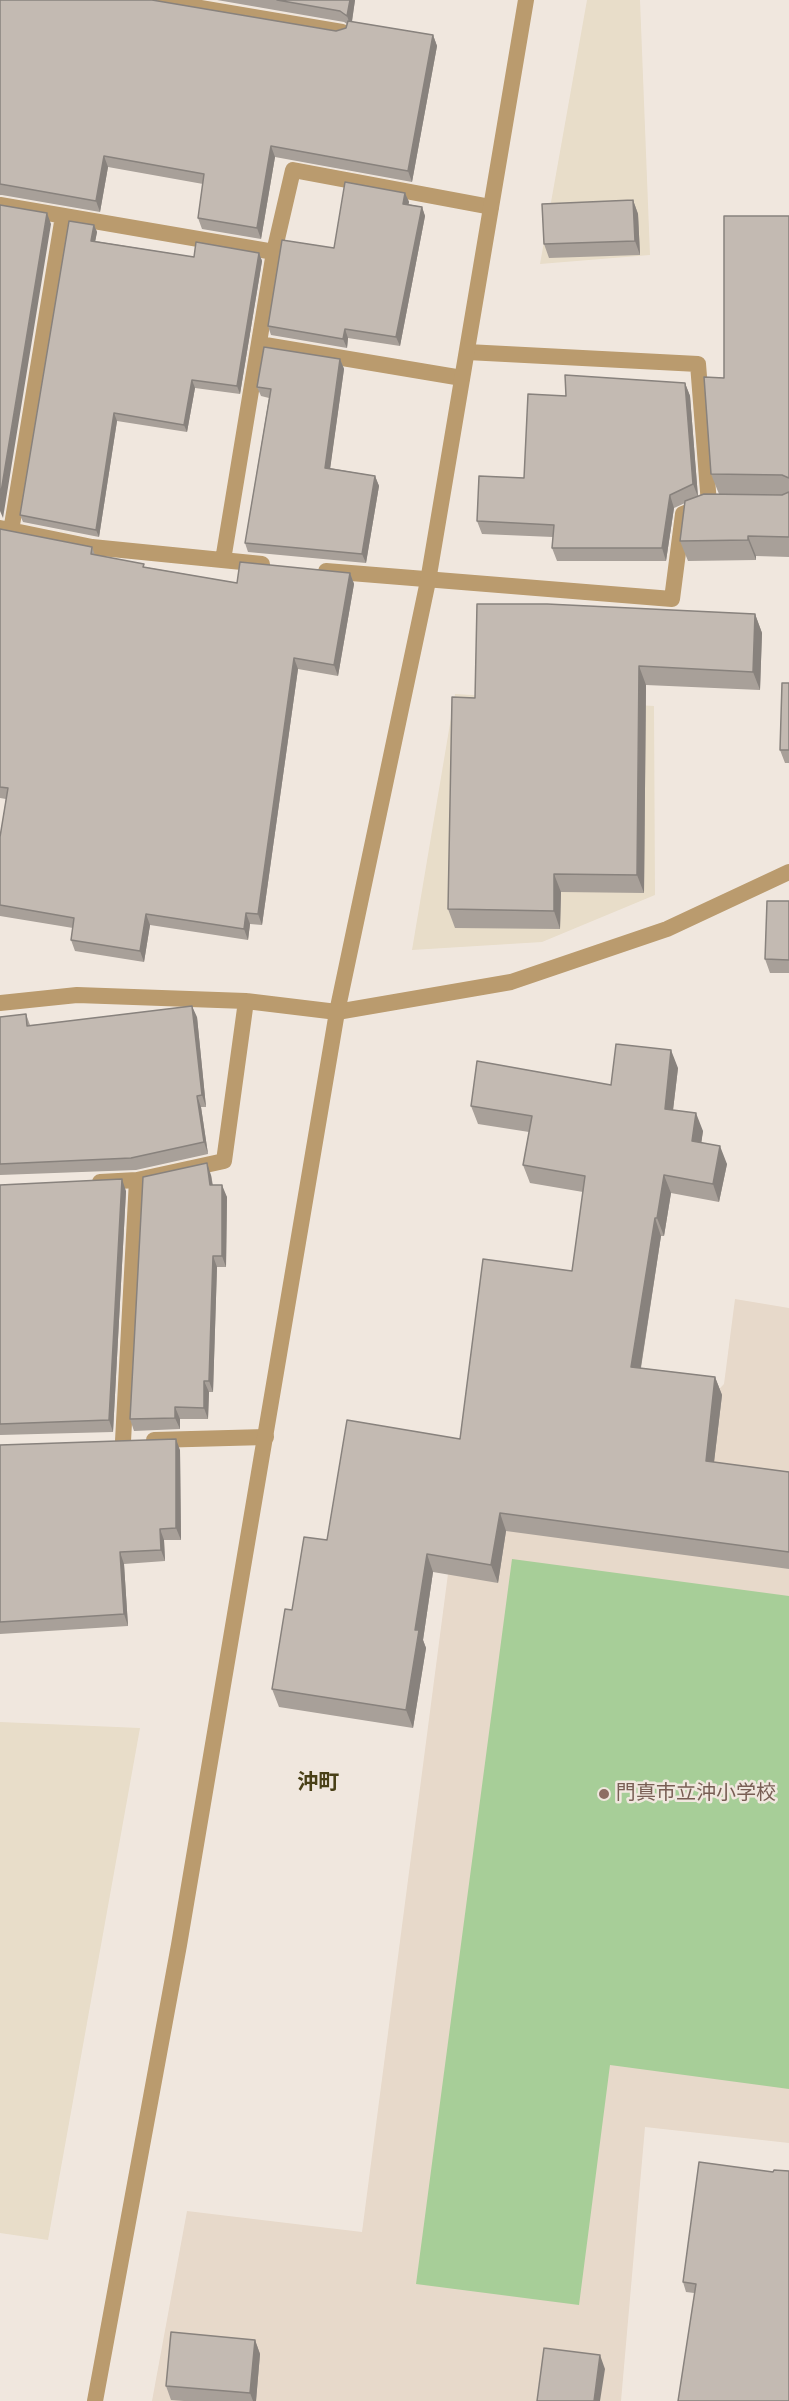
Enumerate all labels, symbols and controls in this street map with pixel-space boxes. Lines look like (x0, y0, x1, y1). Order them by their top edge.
district label: 沖町 (297, 1770, 339, 1796)
place label: 門真市立沖小学校 (616, 1782, 776, 1806)
marker: 門真市立沖小学校 (597, 1787, 611, 1801)

